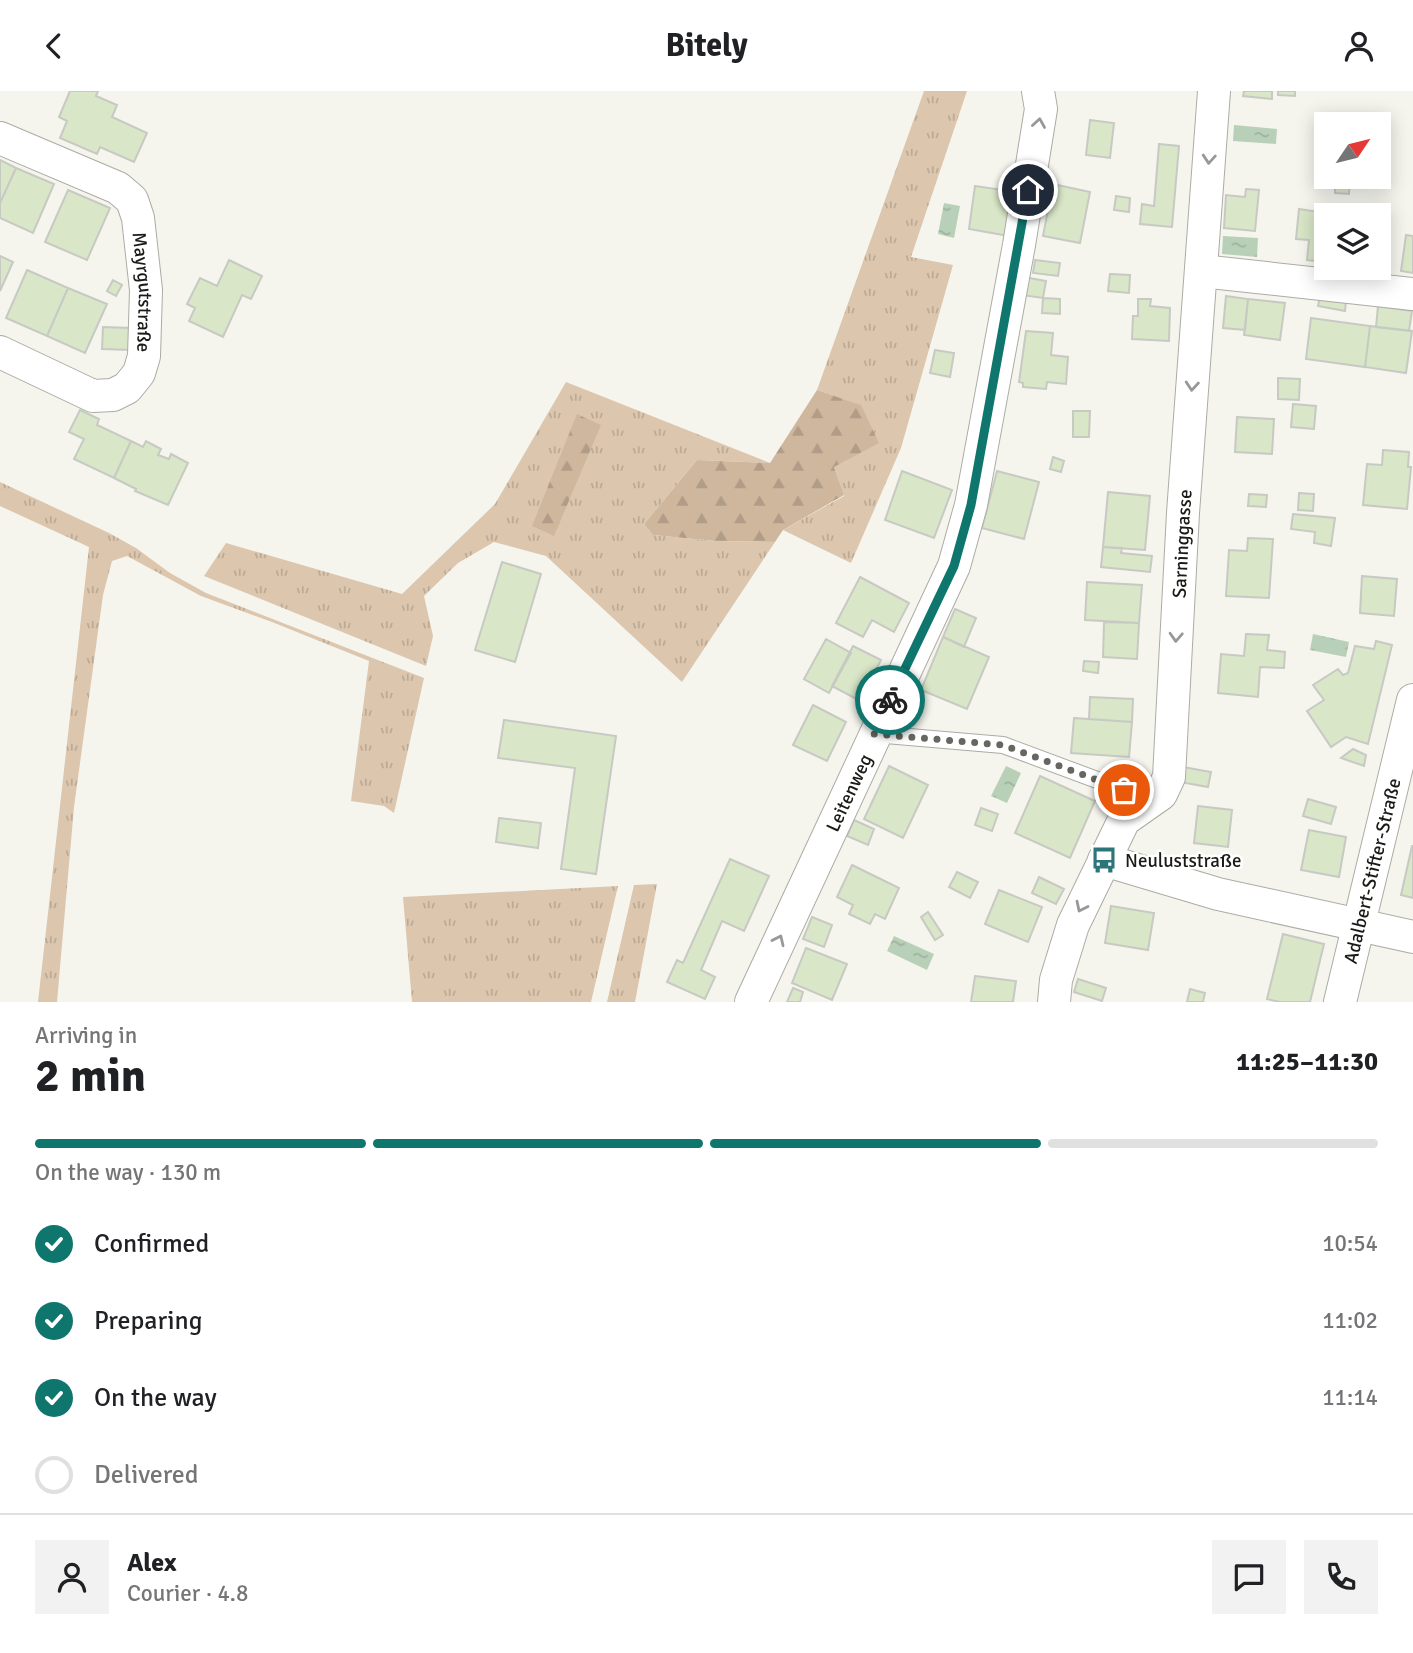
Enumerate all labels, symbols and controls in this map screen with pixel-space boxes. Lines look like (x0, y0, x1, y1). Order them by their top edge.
text: Bitely (665, 26, 748, 65)
icon: back (35, 27, 73, 65)
icon: person (1340, 27, 1378, 65)
north arrow (1314, 112, 1391, 189)
map controls (1314, 112, 1391, 280)
one-way arrow (1031, 117, 1046, 128)
one-way arrow (1202, 154, 1217, 165)
pin (998, 160, 1058, 220)
icon: home (1009, 171, 1047, 209)
button: layers (1314, 203, 1391, 280)
street label: Mayrgutstraße (127, 231, 157, 353)
one-way arrow (1185, 381, 1200, 392)
street label: Sarninggasse (1167, 489, 1198, 599)
one-way arrow (1169, 632, 1184, 643)
courier (855, 665, 925, 735)
icon: bike (871, 681, 909, 719)
street label: Leitenweg (821, 750, 878, 836)
pin (1094, 760, 1154, 820)
icon: bag (1105, 771, 1143, 809)
street label: Adalbert-Stifter-Straße (1339, 776, 1407, 966)
bus stop icon: Neuluststraße (1089, 845, 1119, 875)
place label: Neuluststraße (1125, 849, 1241, 873)
one-way arrow (1076, 900, 1090, 912)
one-way arrow (771, 935, 785, 947)
text: Arriving in (35, 1021, 137, 1050)
text: 11:25–11:30 (1236, 1046, 1378, 1078)
text: 2 min (35, 1048, 146, 1104)
text: On the way · 130 m (35, 1158, 221, 1187)
icon: check (35, 1225, 73, 1263)
text: Confirmed (94, 1228, 209, 1260)
text: 10:54 (1322, 1229, 1378, 1258)
icon: check (35, 1302, 73, 1340)
text: Preparing (94, 1305, 202, 1337)
text: 11:02 (1322, 1306, 1378, 1335)
icon: check (35, 1379, 73, 1417)
text: On the way (94, 1382, 217, 1414)
text: 11:14 (1322, 1383, 1378, 1412)
text: Delivered (94, 1459, 199, 1491)
button: person (35, 1540, 109, 1614)
button: chat (1212, 1540, 1286, 1614)
button: phone (1304, 1540, 1378, 1614)
text: Alex (127, 1547, 177, 1579)
text: Courier · 4.8 (127, 1579, 248, 1608)

